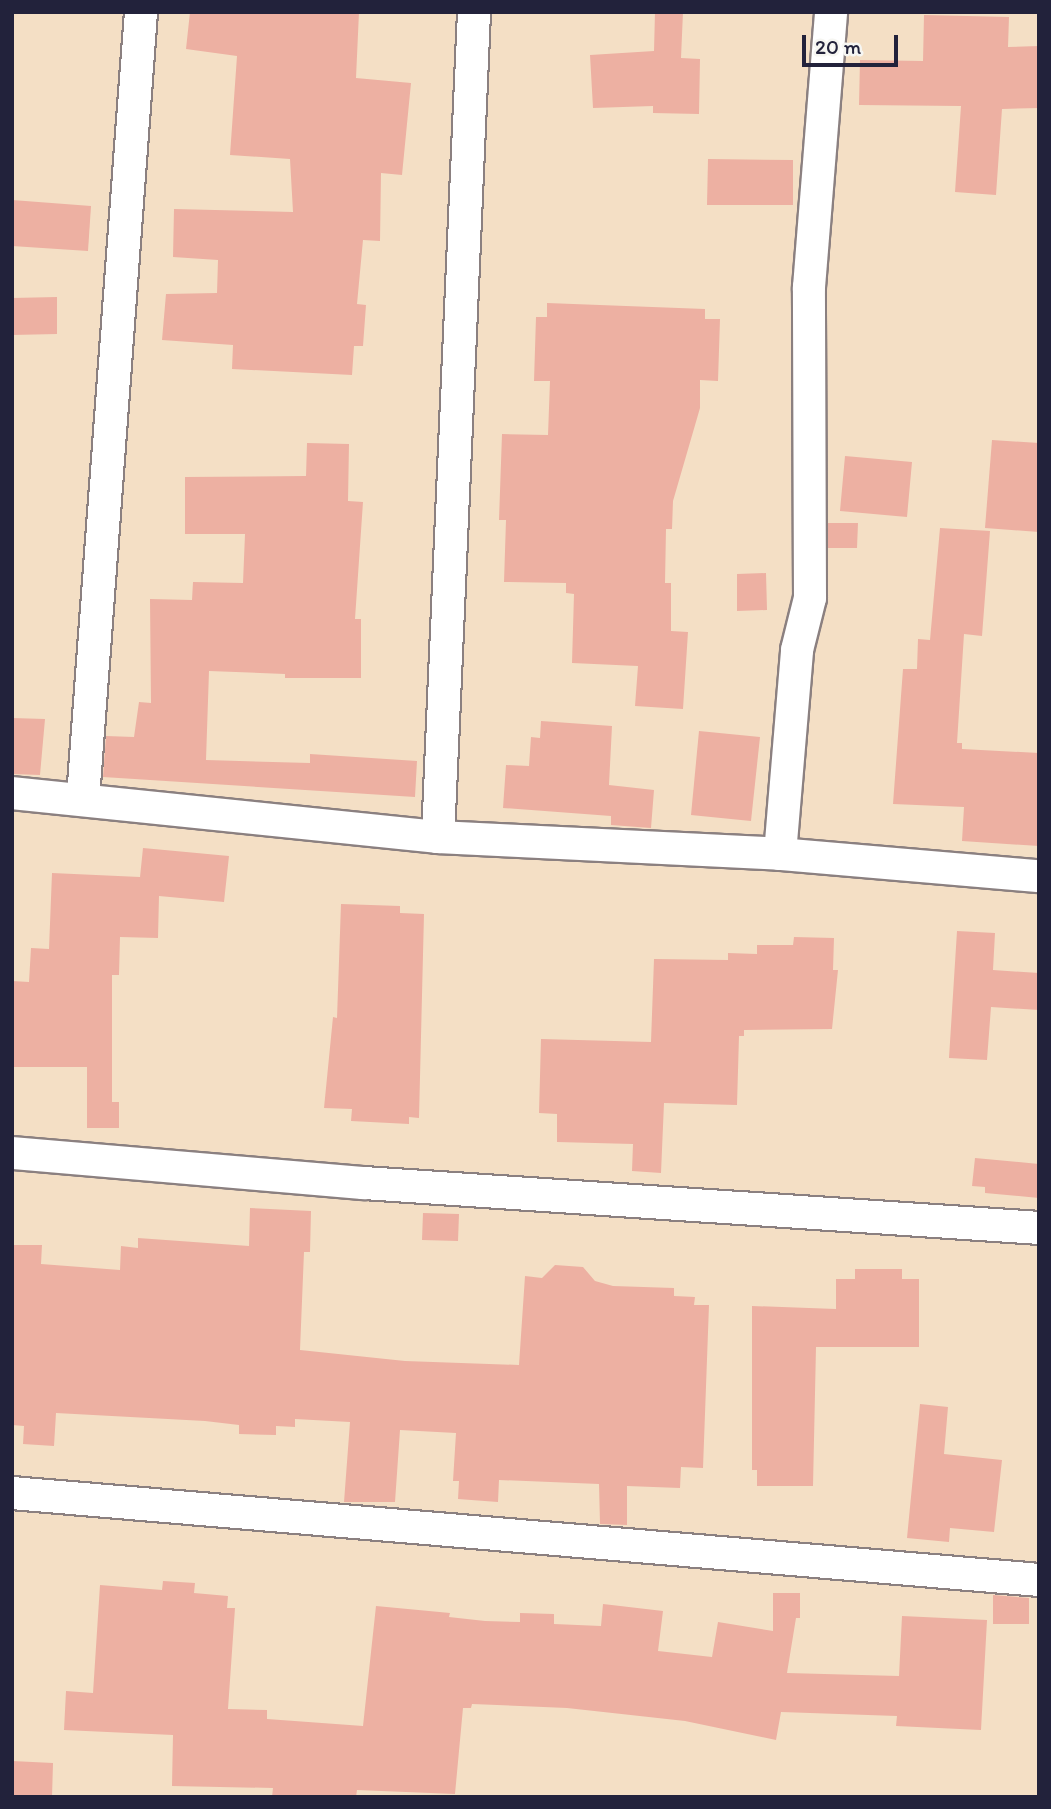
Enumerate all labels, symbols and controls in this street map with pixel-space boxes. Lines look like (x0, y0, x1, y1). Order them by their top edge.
scale bar (806, 21, 902, 65)
text: 20 m (815, 34, 861, 59)

